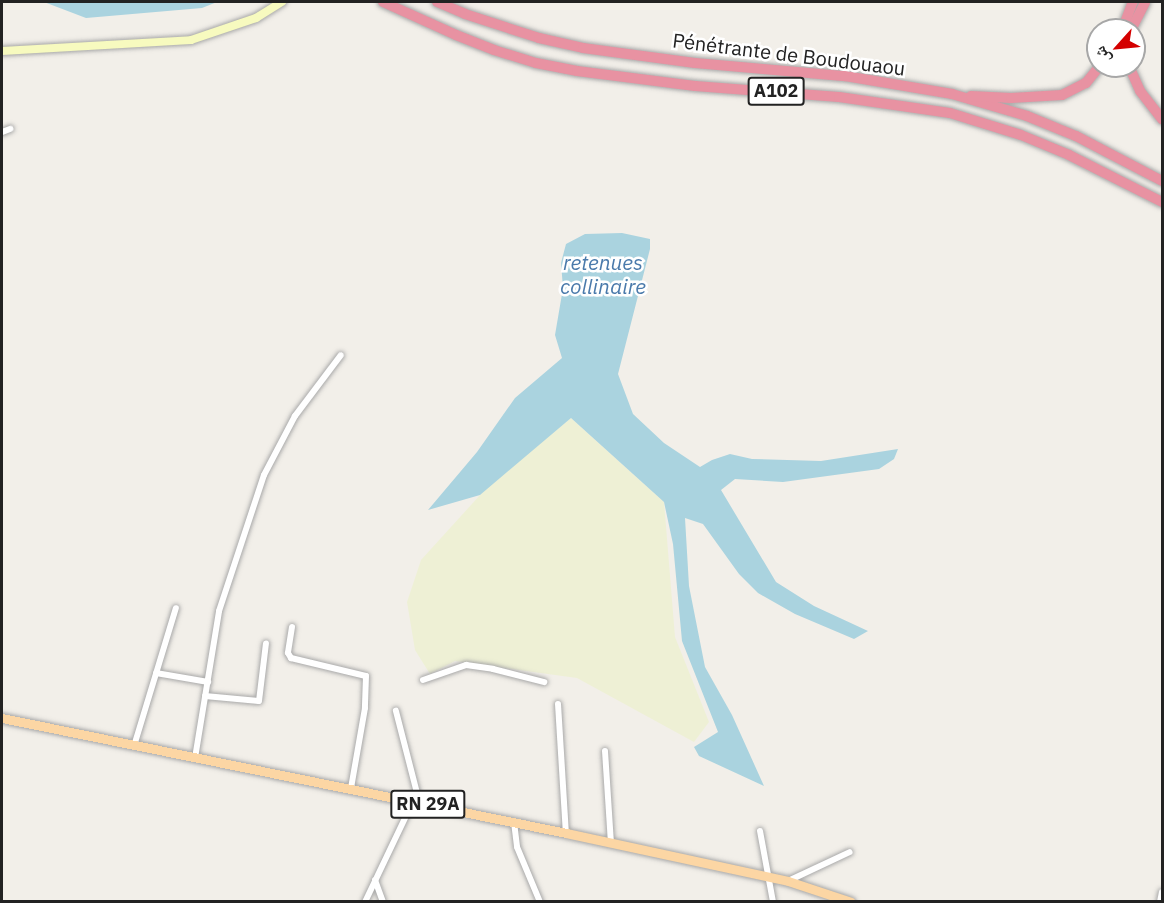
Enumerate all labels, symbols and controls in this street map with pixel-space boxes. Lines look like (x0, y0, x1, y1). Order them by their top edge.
north arrow (1086, 18, 1146, 78)
street label: Pénétrante de Boudouaou (671, 28, 907, 80)
text: ش (1089, 43, 1115, 67)
road number: A102 (748, 76, 804, 106)
water label: retenues collinaire (560, 249, 646, 299)
road number: RN 29A (389, 789, 467, 819)

